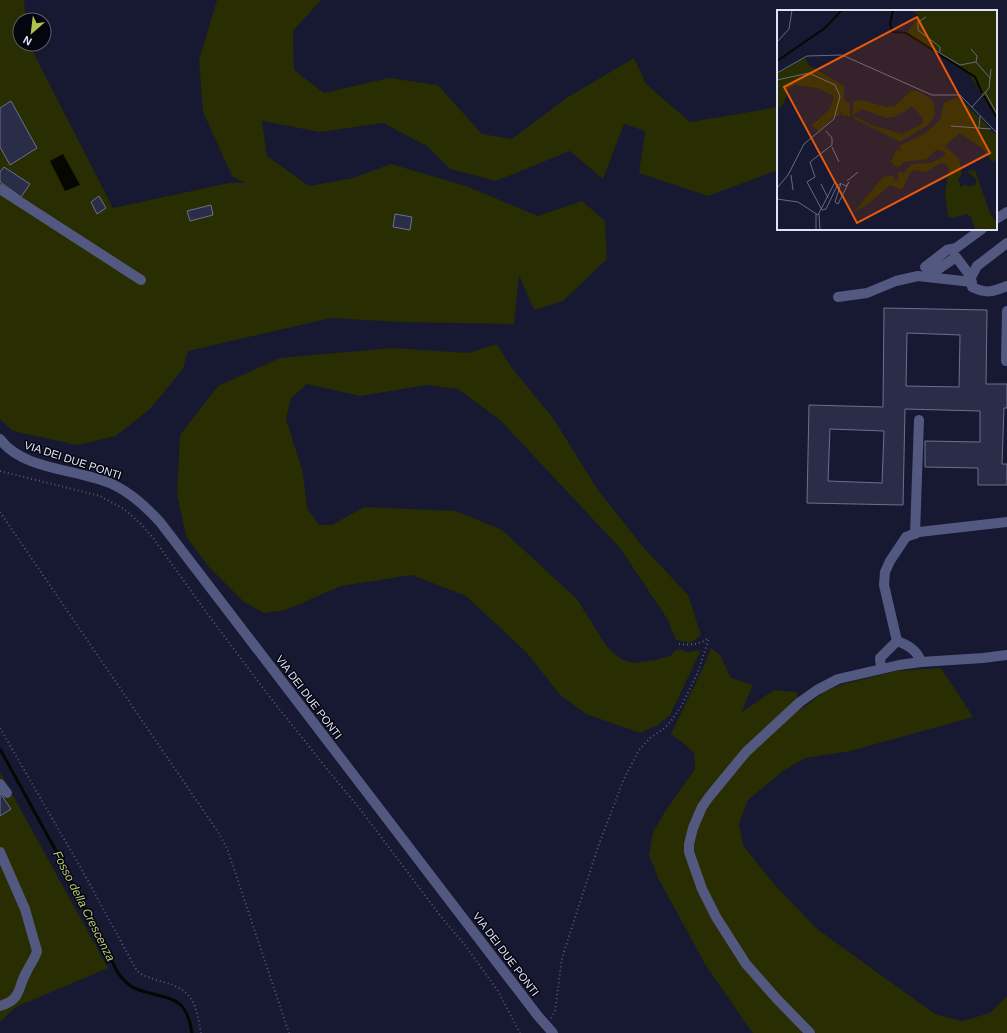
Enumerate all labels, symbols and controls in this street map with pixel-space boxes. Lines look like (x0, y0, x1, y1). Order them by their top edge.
inset map (777, 10, 997, 230)
north arrow (12, 12, 52, 52)
text: N (21, 34, 34, 48)
street label: VIA DEI DUE PONTI (23, 439, 123, 481)
street label: VIA DEI DUE PONTI (274, 653, 344, 741)
water label: Fosso della Crescenza (50, 848, 118, 964)
street label: VIA DEI DUE PONTI (471, 910, 541, 998)

